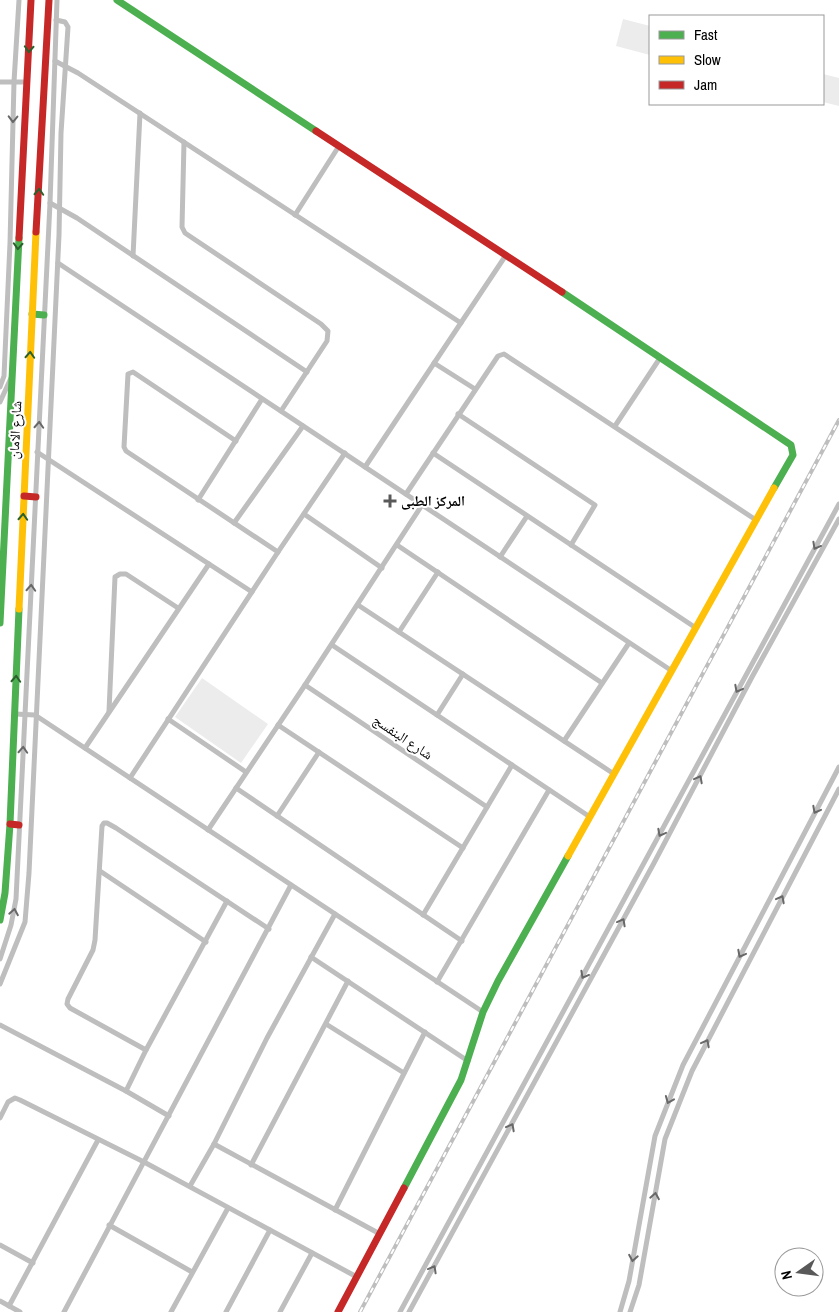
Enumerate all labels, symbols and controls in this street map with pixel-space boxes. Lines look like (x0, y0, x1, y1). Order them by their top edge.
legend (649, 15, 824, 105)
text: Fast (694, 24, 718, 45)
one-way arrow (23, 45, 34, 53)
text: Slow (694, 49, 721, 70)
text: Jam (694, 74, 717, 95)
one-way arrow (8, 115, 18, 123)
one-way arrow (33, 188, 44, 196)
one-way arrow (13, 242, 24, 250)
one-way arrow (25, 350, 36, 358)
street label: شارع الامان (4, 400, 27, 460)
one-way arrow (33, 421, 44, 429)
place label: المركز الطبى (401, 492, 465, 510)
marker: المركز الطبى (383, 494, 397, 508)
one-way arrow (18, 513, 29, 521)
one-way arrow (812, 541, 822, 550)
one-way arrow (25, 584, 36, 592)
one-way arrow (11, 675, 22, 683)
one-way arrow (734, 684, 744, 693)
street label: شارع البنفسج (369, 710, 436, 764)
one-way arrow (17, 746, 28, 754)
one-way arrow (693, 776, 703, 785)
one-way arrow (812, 805, 822, 814)
one-way arrow (657, 827, 667, 836)
one-way arrow (775, 895, 785, 904)
one-way arrow (8, 908, 18, 917)
one-way arrow (615, 919, 625, 928)
one-way arrow (737, 949, 747, 958)
one-way arrow (580, 970, 590, 979)
one-way arrow (699, 1039, 709, 1048)
one-way arrow (665, 1095, 675, 1104)
one-way arrow (505, 1123, 515, 1132)
one-way arrow (649, 1192, 659, 1200)
north arrow (774, 1247, 824, 1297)
one-way arrow (629, 1253, 639, 1262)
one-way arrow (427, 1266, 437, 1275)
text: N (777, 1269, 796, 1281)

